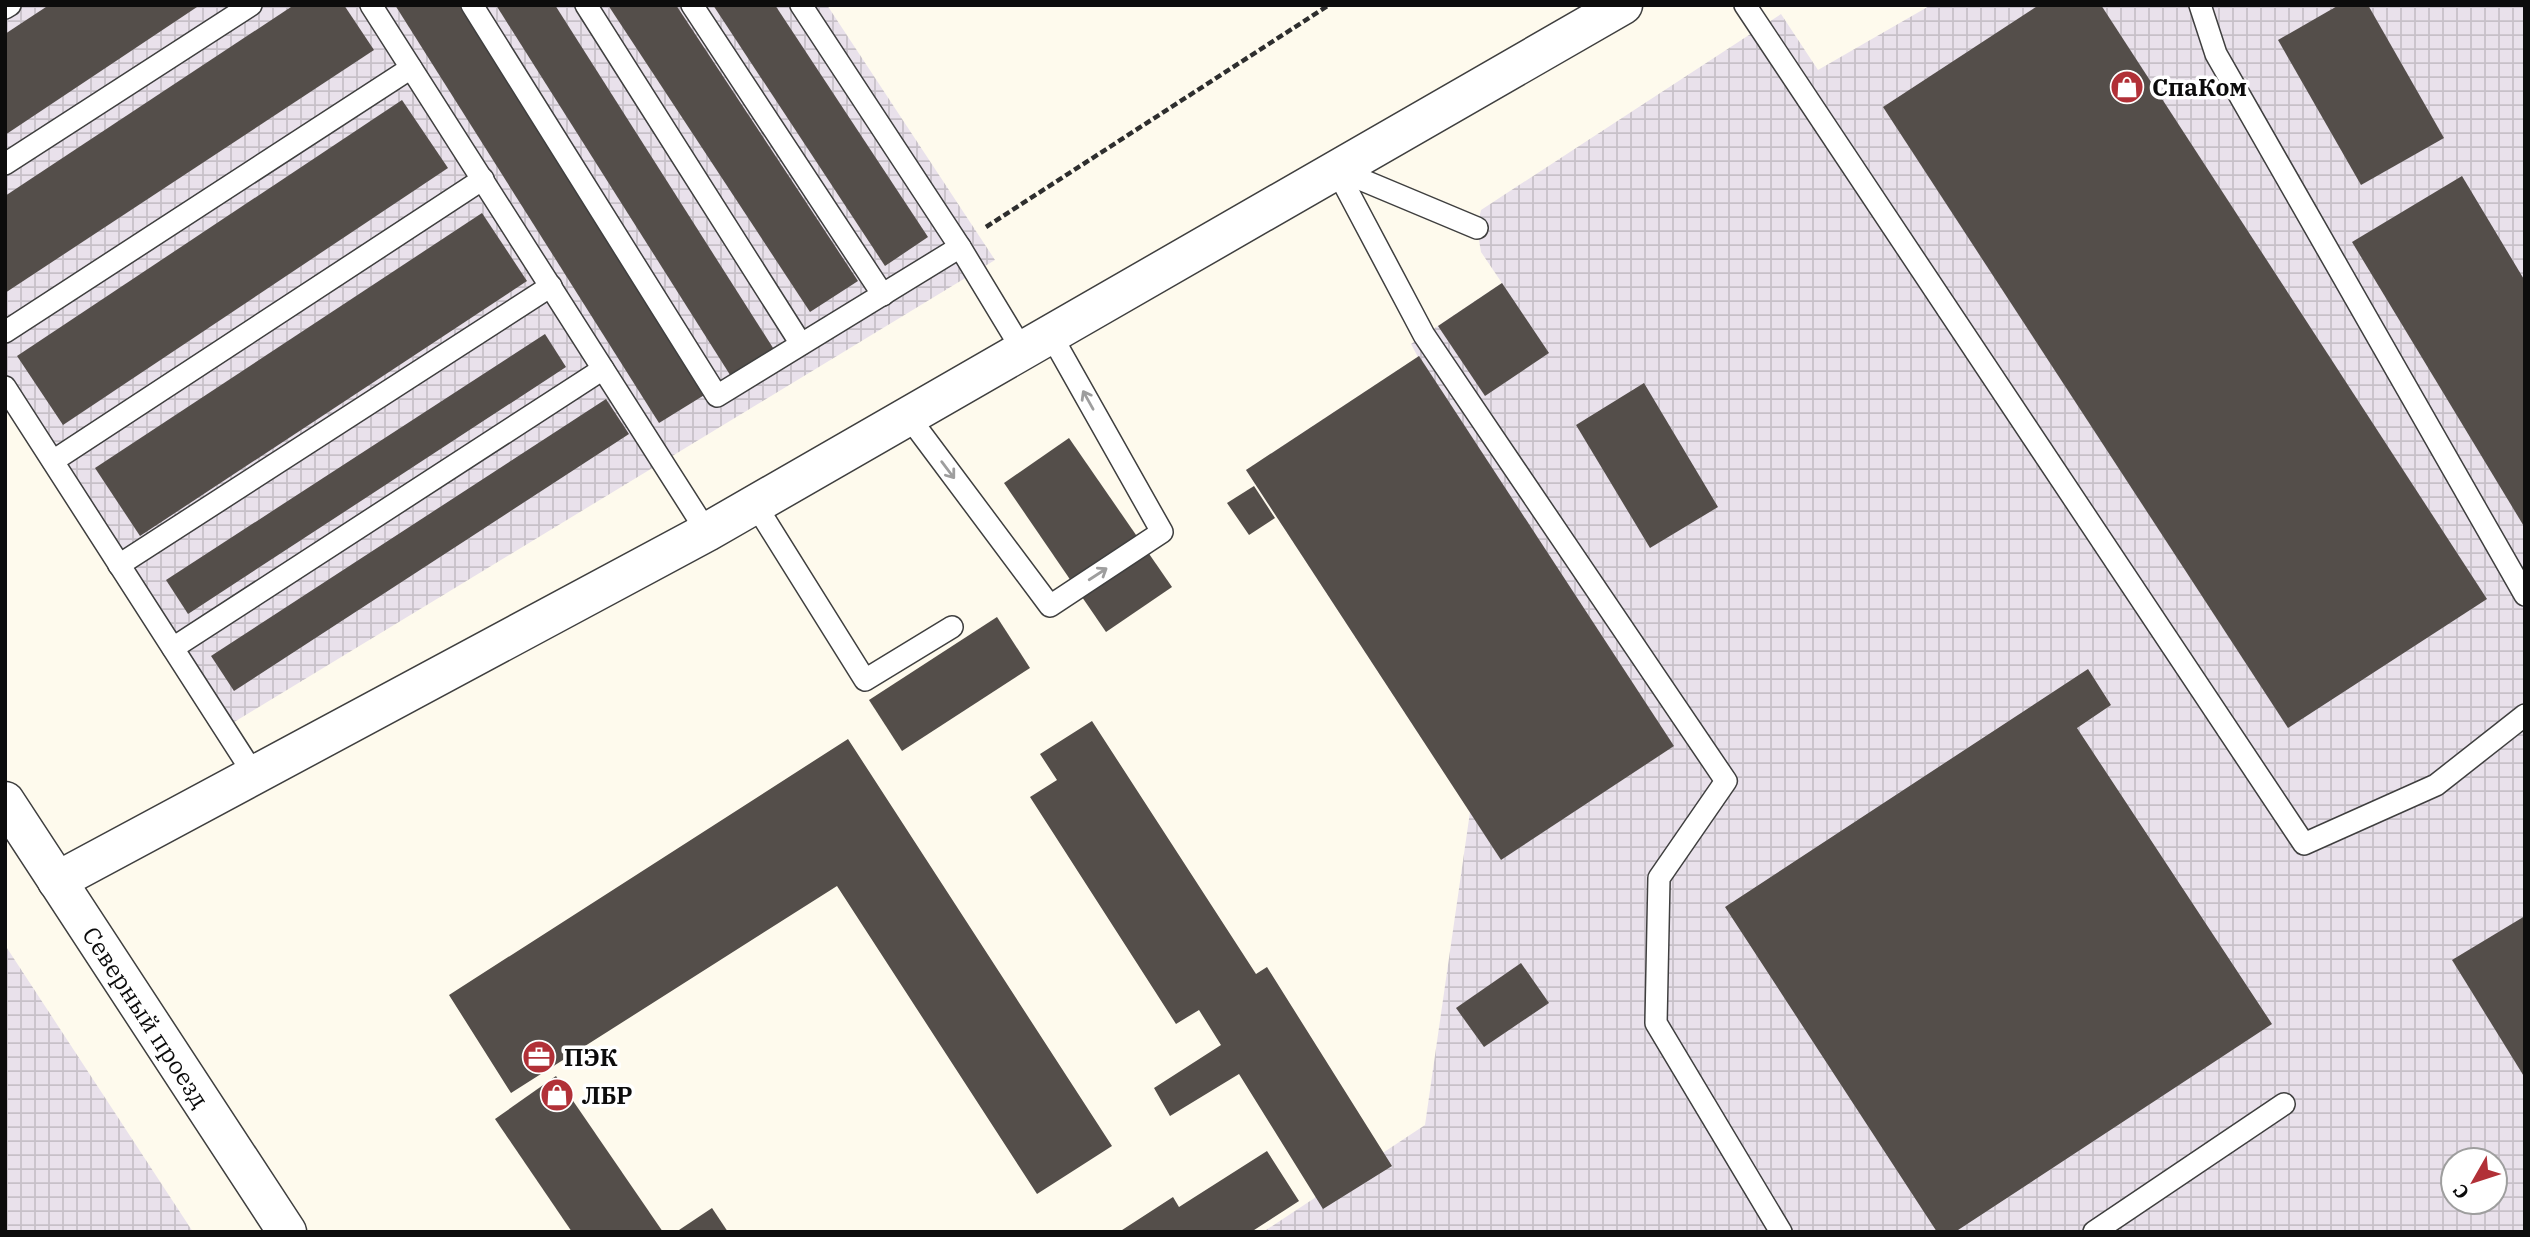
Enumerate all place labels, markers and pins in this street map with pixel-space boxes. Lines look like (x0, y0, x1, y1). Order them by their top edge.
shop icon: СпаКом (2108, 68, 2146, 106)
place label: СпаКом (2152, 71, 2247, 103)
office icon: ПЭК (520, 1038, 558, 1076)
place label: ПЭК (564, 1041, 618, 1073)
shop icon: ЛБР (538, 1076, 576, 1114)
place label: ЛБР (582, 1079, 633, 1111)

